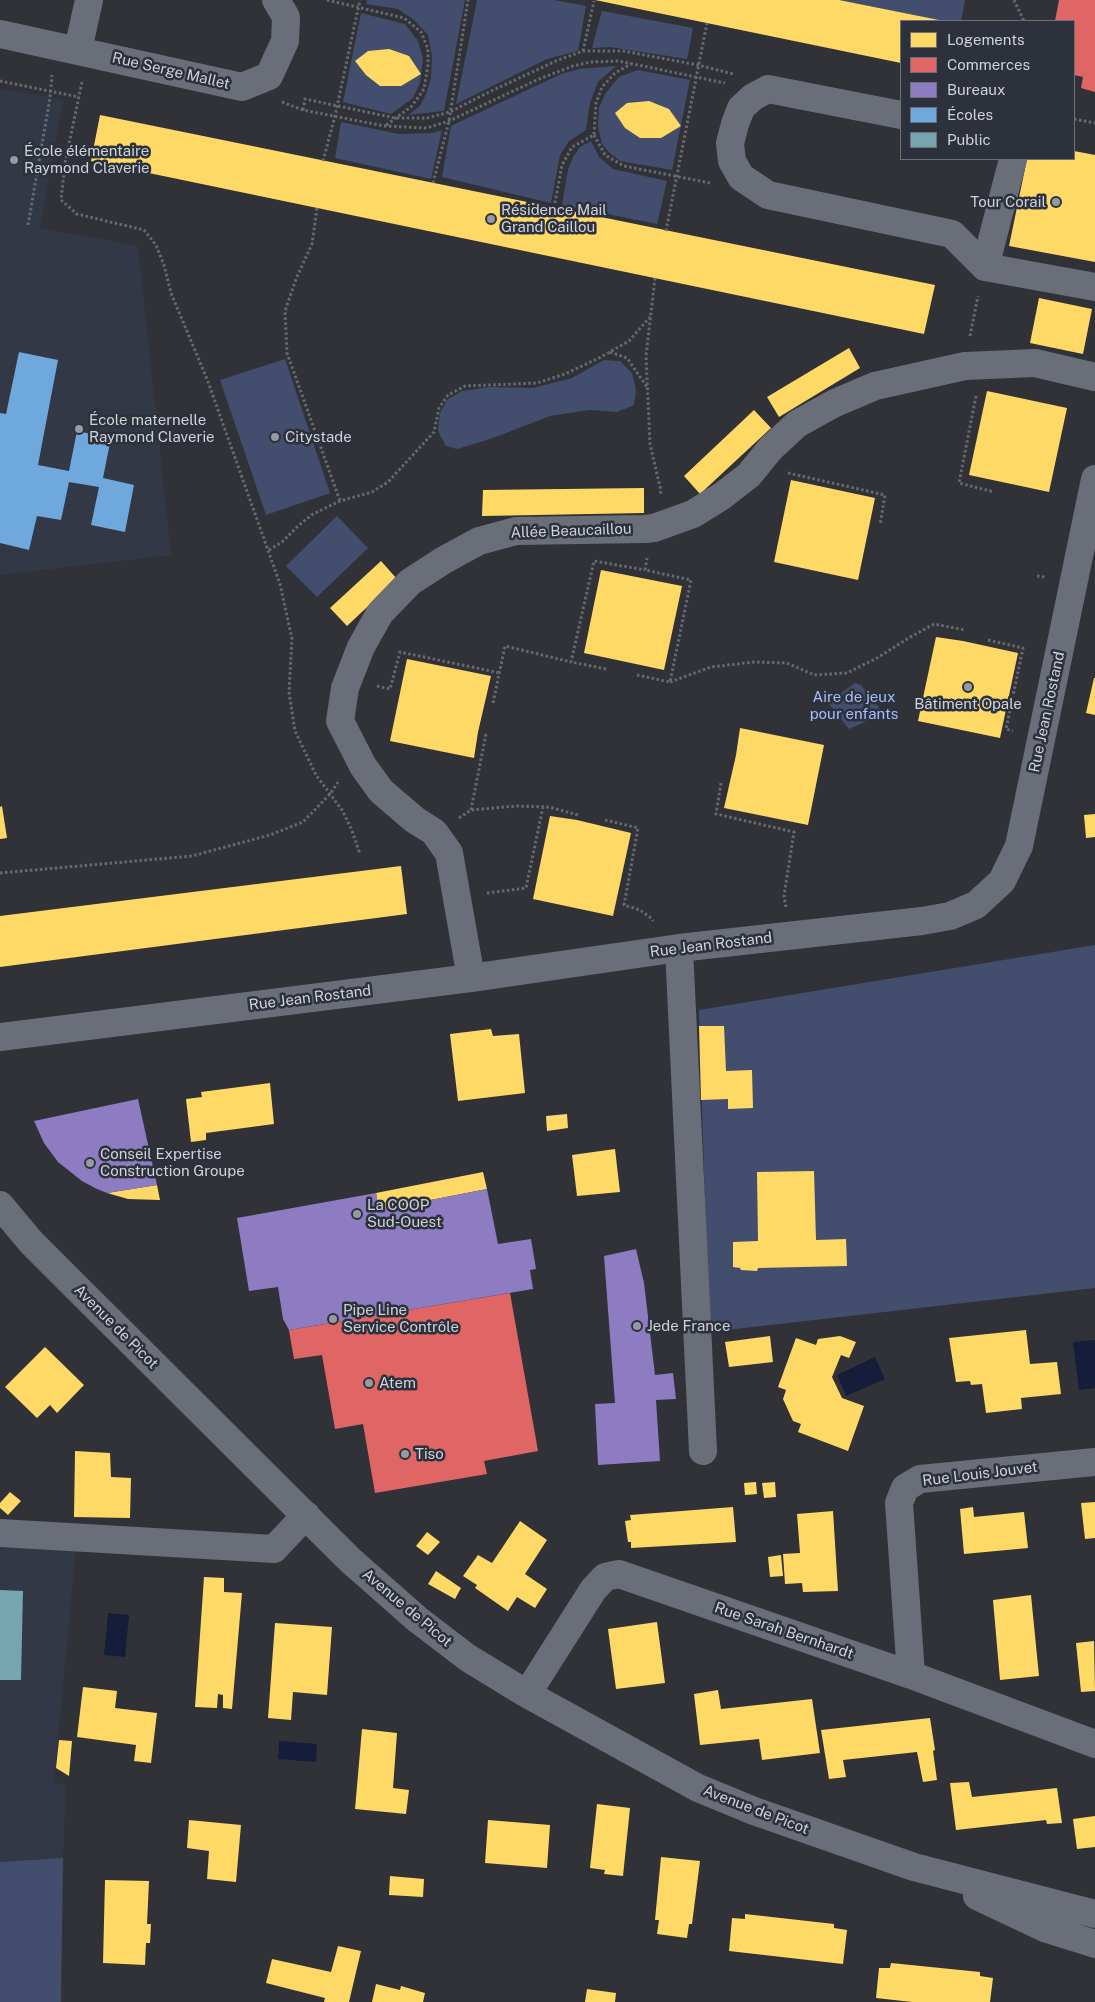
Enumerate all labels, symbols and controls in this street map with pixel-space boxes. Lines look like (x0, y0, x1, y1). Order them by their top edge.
legend (900, 20, 1075, 160)
text: Logements (947, 31, 1025, 48)
street label: Rue Serge Mallet (110, 49, 232, 93)
text: Commerces (947, 56, 1030, 73)
text: Bureaux (947, 81, 1005, 98)
text: Écoles (947, 106, 993, 123)
text: Public (947, 131, 991, 148)
place label: École élémentaire Raymond Claverie (24, 142, 150, 177)
marker: École élémentaire Raymond Claverie (8, 154, 20, 166)
place label: Tour Corail (970, 193, 1046, 211)
marker: Tour Corail (1050, 196, 1062, 208)
place label: Résidence Mail Grand Caillou (501, 201, 607, 236)
marker: Résidence Mail Grand Caillou (485, 213, 497, 225)
place label: École maternelle Raymond Claverie (89, 411, 215, 446)
marker: École maternelle Raymond Claverie (73, 423, 85, 435)
place label: Citystade (285, 428, 352, 446)
marker: Citystade (269, 431, 281, 443)
street label: Allée Beaucaillou (510, 520, 632, 542)
street label: Rue Jean Rostand (1025, 650, 1069, 774)
marker: Bâtiment Opale (962, 681, 974, 693)
park label: Aire de jeux pour enfants (810, 688, 898, 723)
place label: Bâtiment Opale (914, 695, 1022, 713)
street label: Rue Jean Rostand (649, 929, 773, 961)
street label: Rue Jean Rostand (248, 982, 372, 1014)
place label: Conseil Expertise Construction Groupe (100, 1145, 245, 1180)
marker: Conseil Expertise Construction Groupe (84, 1157, 96, 1169)
place label: La COOP Sud-Ouest (367, 1196, 442, 1231)
marker: La COOP Sud-Ouest (351, 1208, 363, 1220)
street label: Avenue de Picot (70, 1281, 162, 1373)
place label: Pipe Line Service Contrôle (343, 1301, 459, 1336)
marker: Pipe Line Service Contrôle (327, 1313, 339, 1325)
place label: Jede France (647, 1317, 730, 1335)
marker: Jede France (631, 1320, 643, 1332)
place label: Atem (379, 1374, 416, 1392)
marker: Atem (363, 1377, 375, 1389)
place label: Tiso (415, 1445, 444, 1463)
marker: Tiso (399, 1448, 411, 1460)
street label: Rue Louis Jouvet (921, 1458, 1039, 1490)
street label: Avenue de Picot (358, 1565, 456, 1651)
street label: Rue Sarah Bernhardt (712, 1599, 856, 1663)
street label: Avenue de Picot (701, 1782, 811, 1838)

